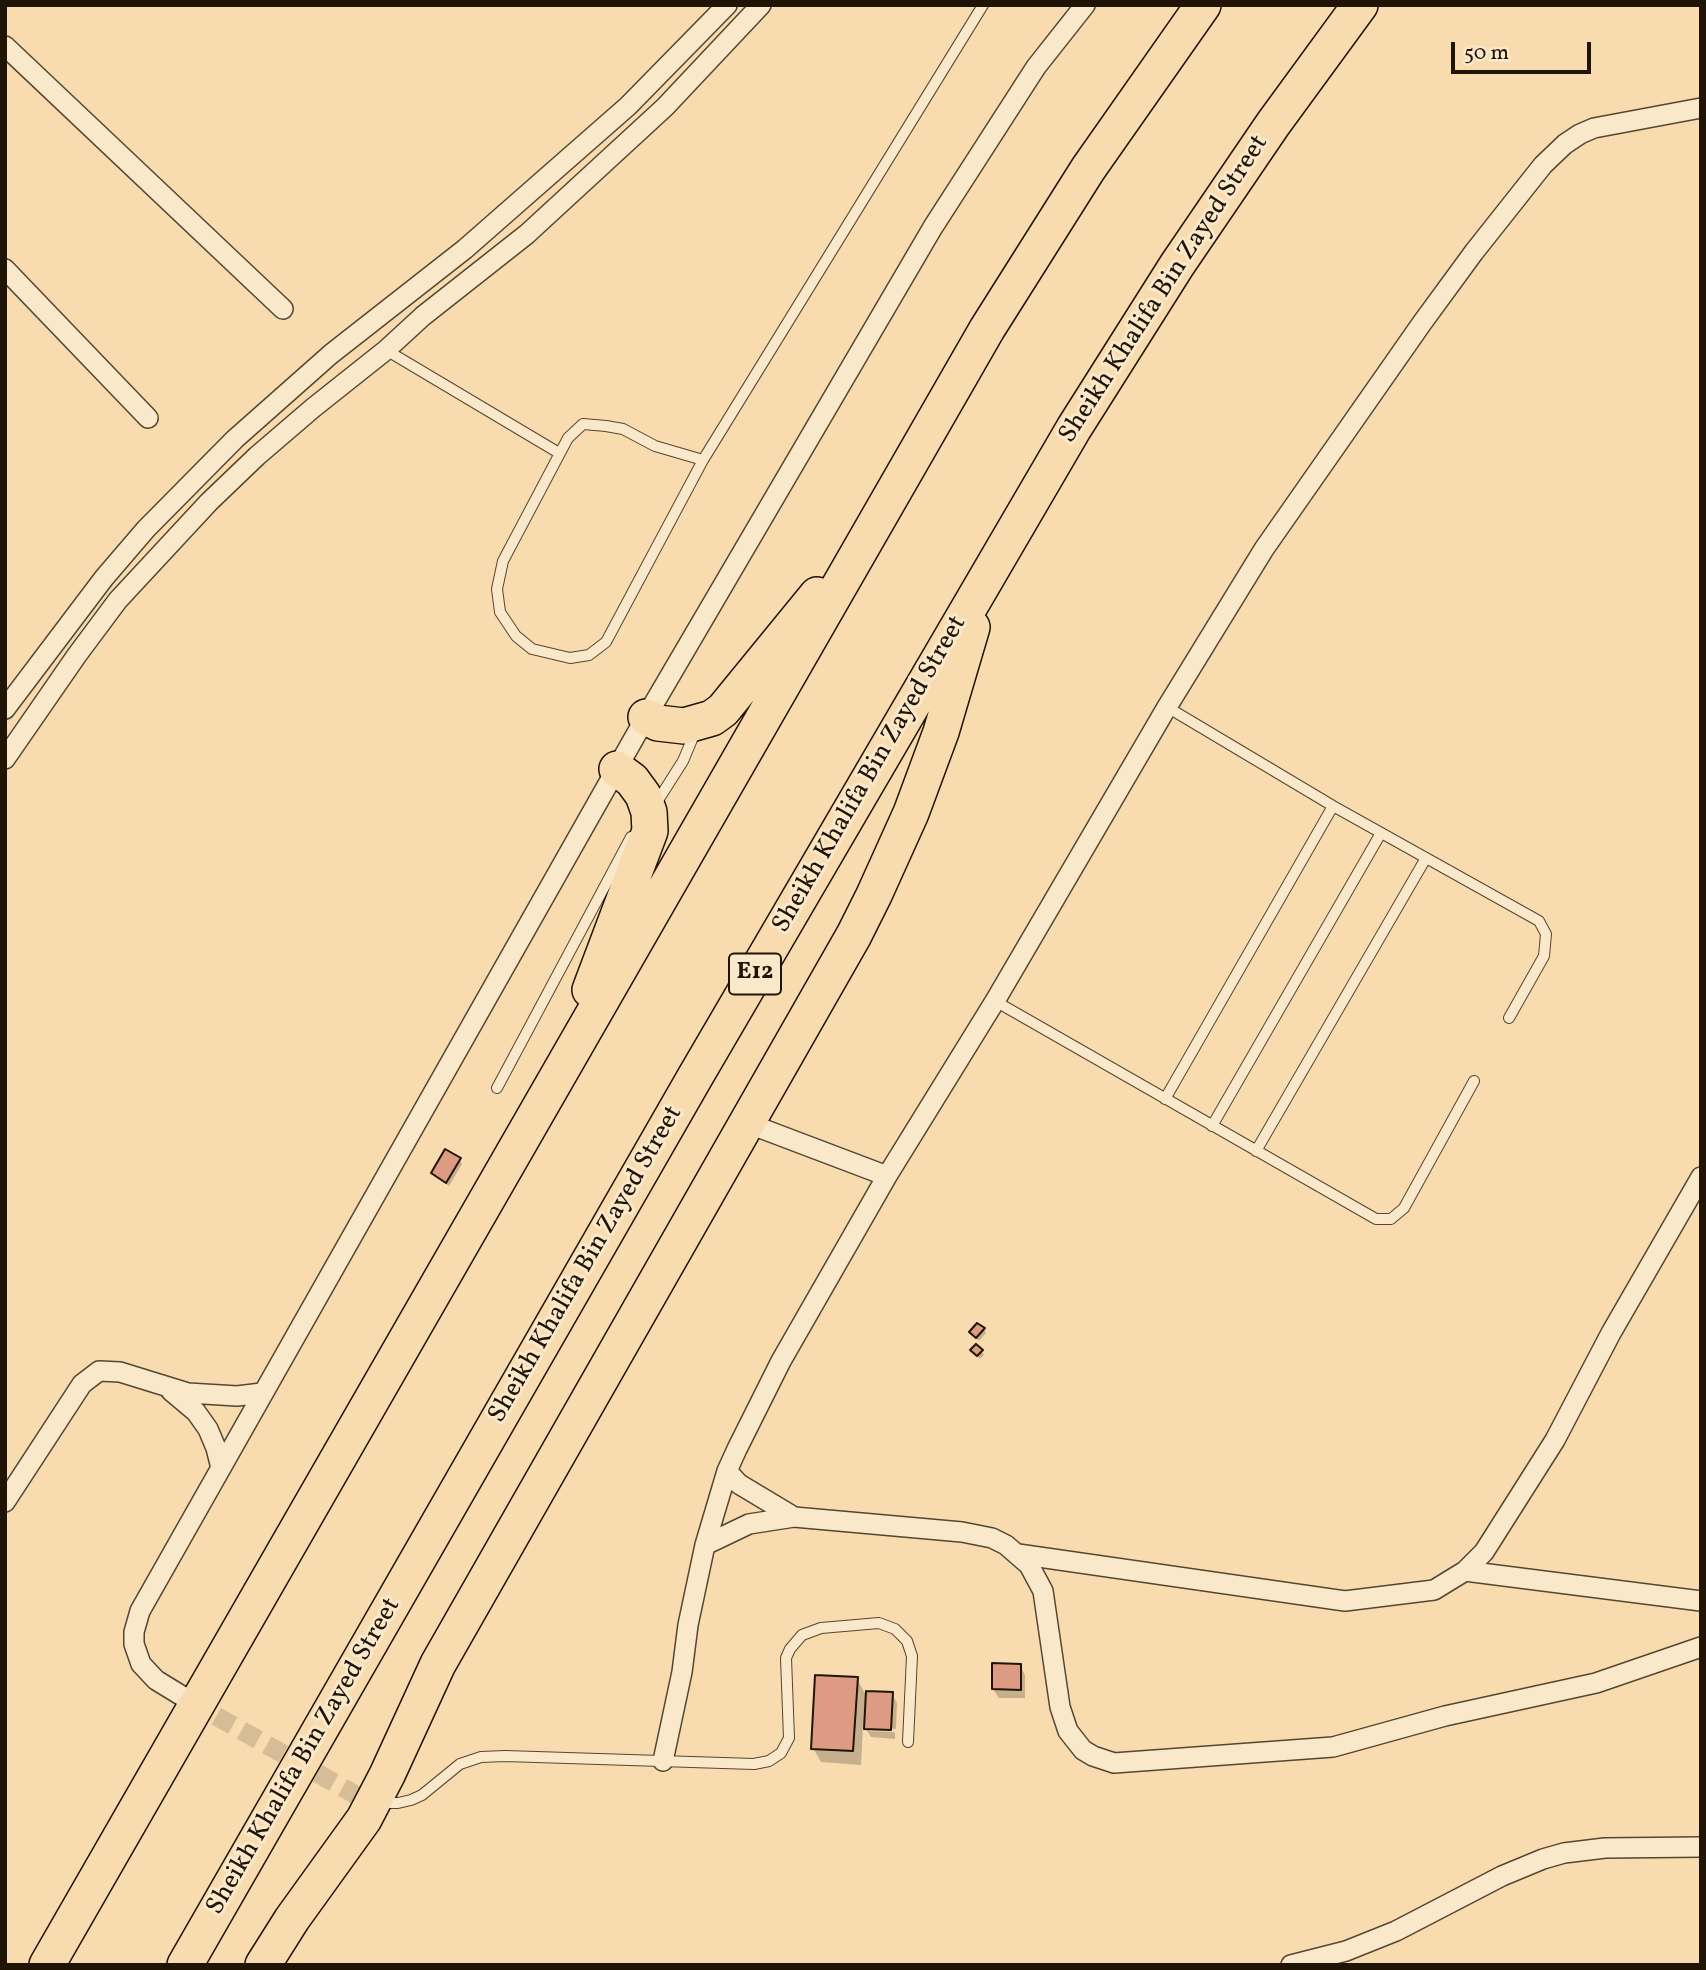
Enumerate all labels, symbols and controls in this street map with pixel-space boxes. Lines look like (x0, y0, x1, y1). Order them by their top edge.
scale bar (1454, 28, 1594, 72)
text: 50 m (1464, 39, 1509, 68)
street label: Sheikh Khalifa Bin Zayed Street (1054, 130, 1276, 450)
street label: Sheikh Khalifa Bin Zayed Street (767, 611, 975, 939)
road number: E12 (729, 954, 781, 994)
street label: Sheikh Khalifa Bin Zayed Street (483, 1101, 691, 1429)
street label: Sheikh Khalifa Bin Zayed Street (201, 1593, 409, 1921)

